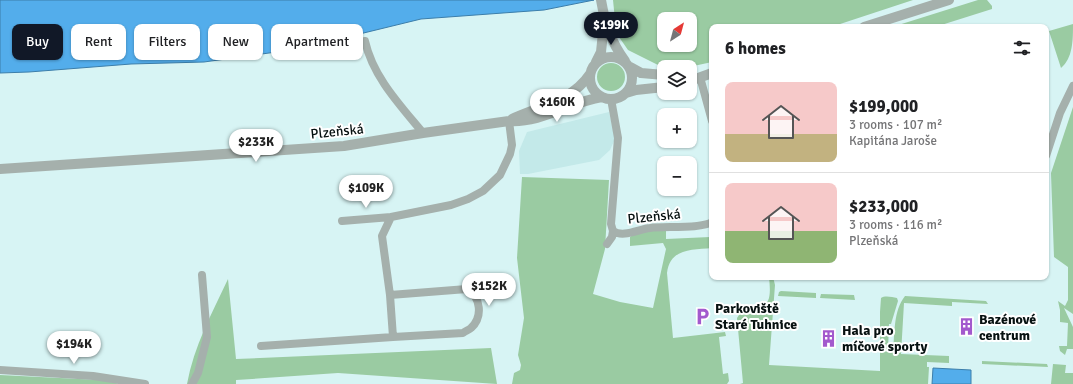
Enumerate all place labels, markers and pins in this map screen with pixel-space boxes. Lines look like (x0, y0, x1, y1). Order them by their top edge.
pin: $199K (583, 12, 639, 46)
pin: $160K (529, 89, 585, 123)
pin: $233K (228, 129, 284, 163)
pin: $109K (338, 175, 394, 209)
pin: $152K (461, 273, 517, 307)
place label: Parkoviště Staré Tuhnice (715, 300, 797, 333)
parking icon: Parkoviště Staré Tuhnice (692, 306, 712, 326)
place label: Bazénové centrum (979, 311, 1036, 344)
building icon: Bazénové centrum (956, 317, 976, 337)
place label: Hala pro míčové sporty (842, 322, 927, 355)
building icon: Hala pro míčové sporty (819, 328, 839, 348)
pin: $194K (46, 331, 102, 365)

